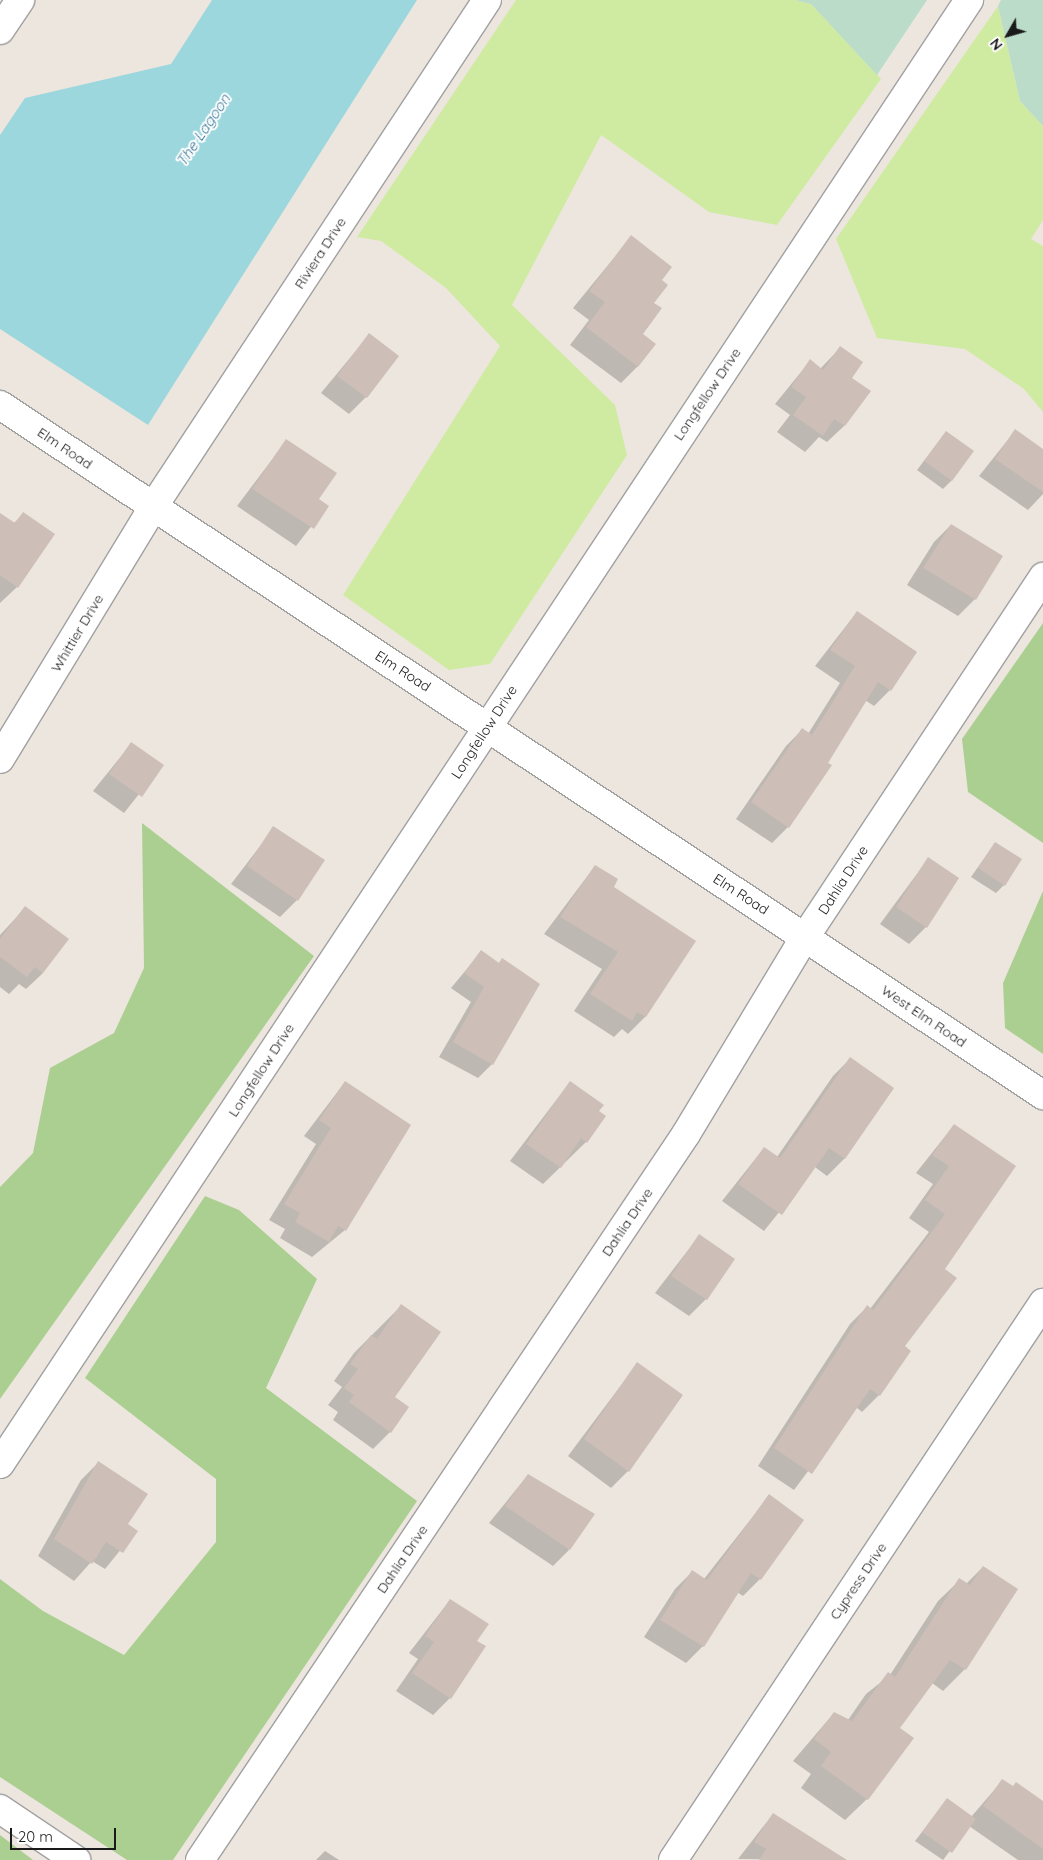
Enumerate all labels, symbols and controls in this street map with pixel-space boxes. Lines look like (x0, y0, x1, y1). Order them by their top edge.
north arrow (983, 10, 1033, 60)
text: N (986, 35, 1006, 54)
water label: The Lagoon (172, 91, 234, 169)
street label: Riviera Drive (291, 214, 349, 292)
street label: Longfellow Drive (670, 345, 744, 443)
street label: Elm Road (34, 424, 96, 472)
street label: Whittier Drive (47, 591, 107, 675)
street label: Elm Road (372, 647, 434, 695)
street label: Longfellow Drive (448, 682, 520, 782)
street label: Dahlia Drive (815, 842, 871, 918)
street label: Elm Road (710, 870, 772, 918)
street label: West Elm Road (878, 981, 970, 1051)
street label: Longfellow Drive (225, 1020, 297, 1120)
street label: Dahlia Drive (598, 1185, 656, 1259)
street label: Dahlia Drive (373, 1522, 431, 1596)
street label: Cypress Drive (826, 1539, 890, 1623)
scale bar (12, 1818, 119, 1850)
text: 20 m (18, 1827, 53, 1846)

